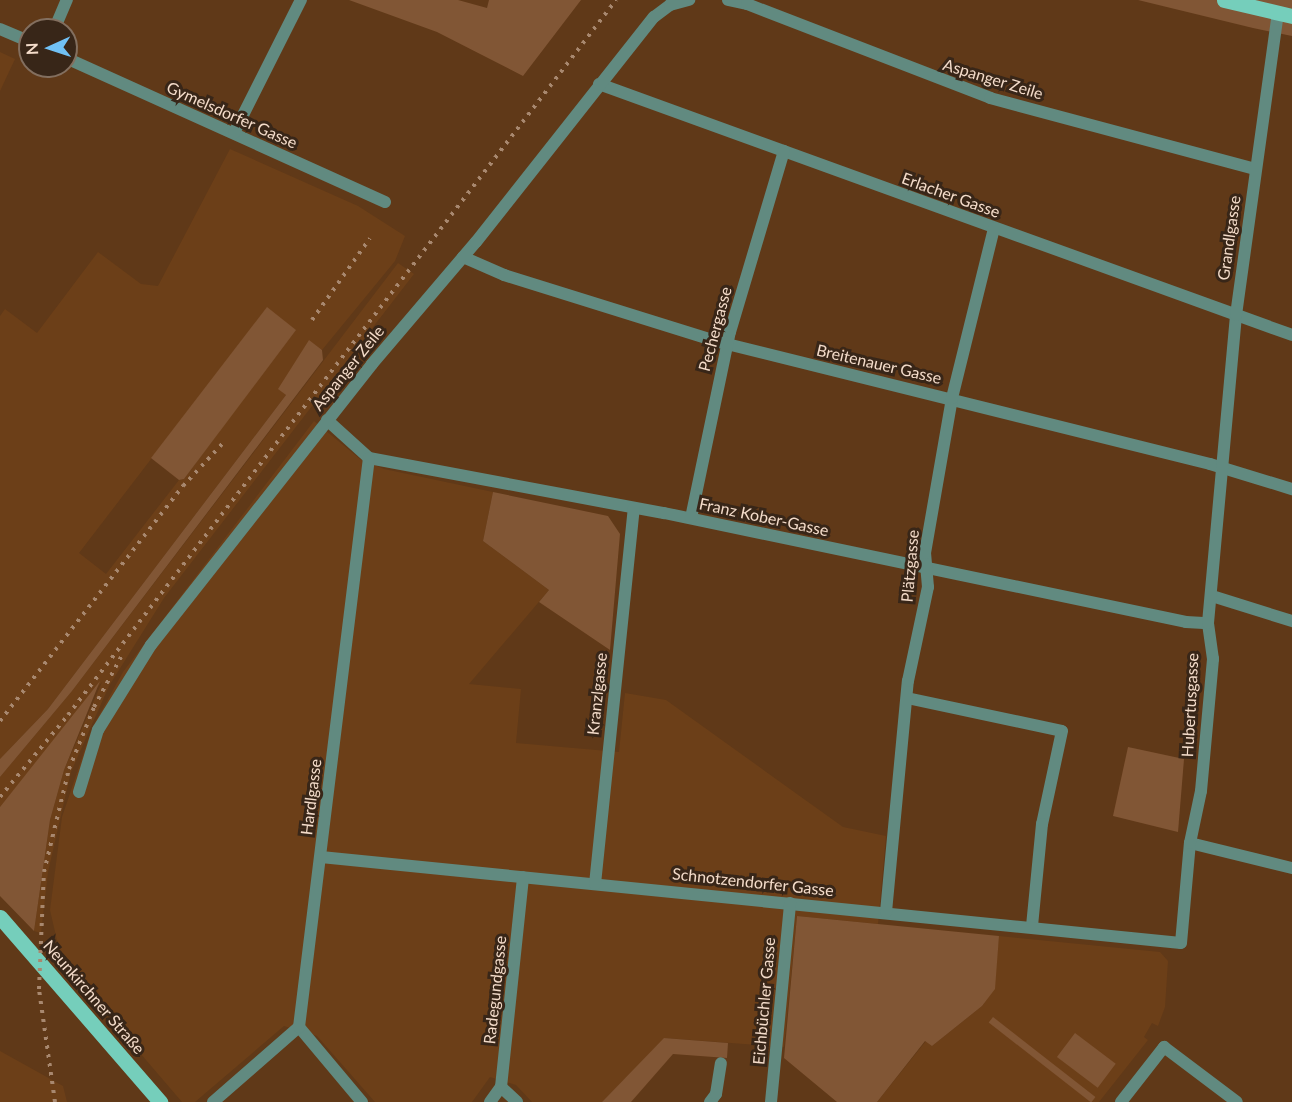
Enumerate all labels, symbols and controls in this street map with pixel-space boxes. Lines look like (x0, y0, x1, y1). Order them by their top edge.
north arrow (18, 18, 78, 78)
text: N (22, 42, 41, 56)
street label: Aspanger Zeile (940, 55, 1046, 103)
street label: Gymelsdorfer Gasse (164, 77, 300, 153)
street label: Erlacher Gasse (899, 168, 1003, 222)
street label: Grandlgasse (1214, 194, 1244, 282)
street label: Pechergasse (694, 285, 736, 373)
street label: Aspanger Zeile (308, 322, 388, 414)
street label: Breitenauer Gasse (814, 340, 944, 388)
street label: Franz Kober-Gasse (697, 494, 831, 540)
street label: Plätzgasse (897, 529, 923, 603)
street label: Kranzlgasse (583, 652, 611, 736)
street label: Hubertusgasse (1178, 652, 1202, 758)
street label: Hardlgasse (297, 758, 325, 836)
street label: Schnotzendorfer Gasse (671, 864, 835, 900)
street label: Radegundgasse (480, 935, 510, 1045)
street label: Neunkirchner Straße (39, 936, 149, 1058)
street label: Eichbüchler Gasse (749, 936, 779, 1066)

